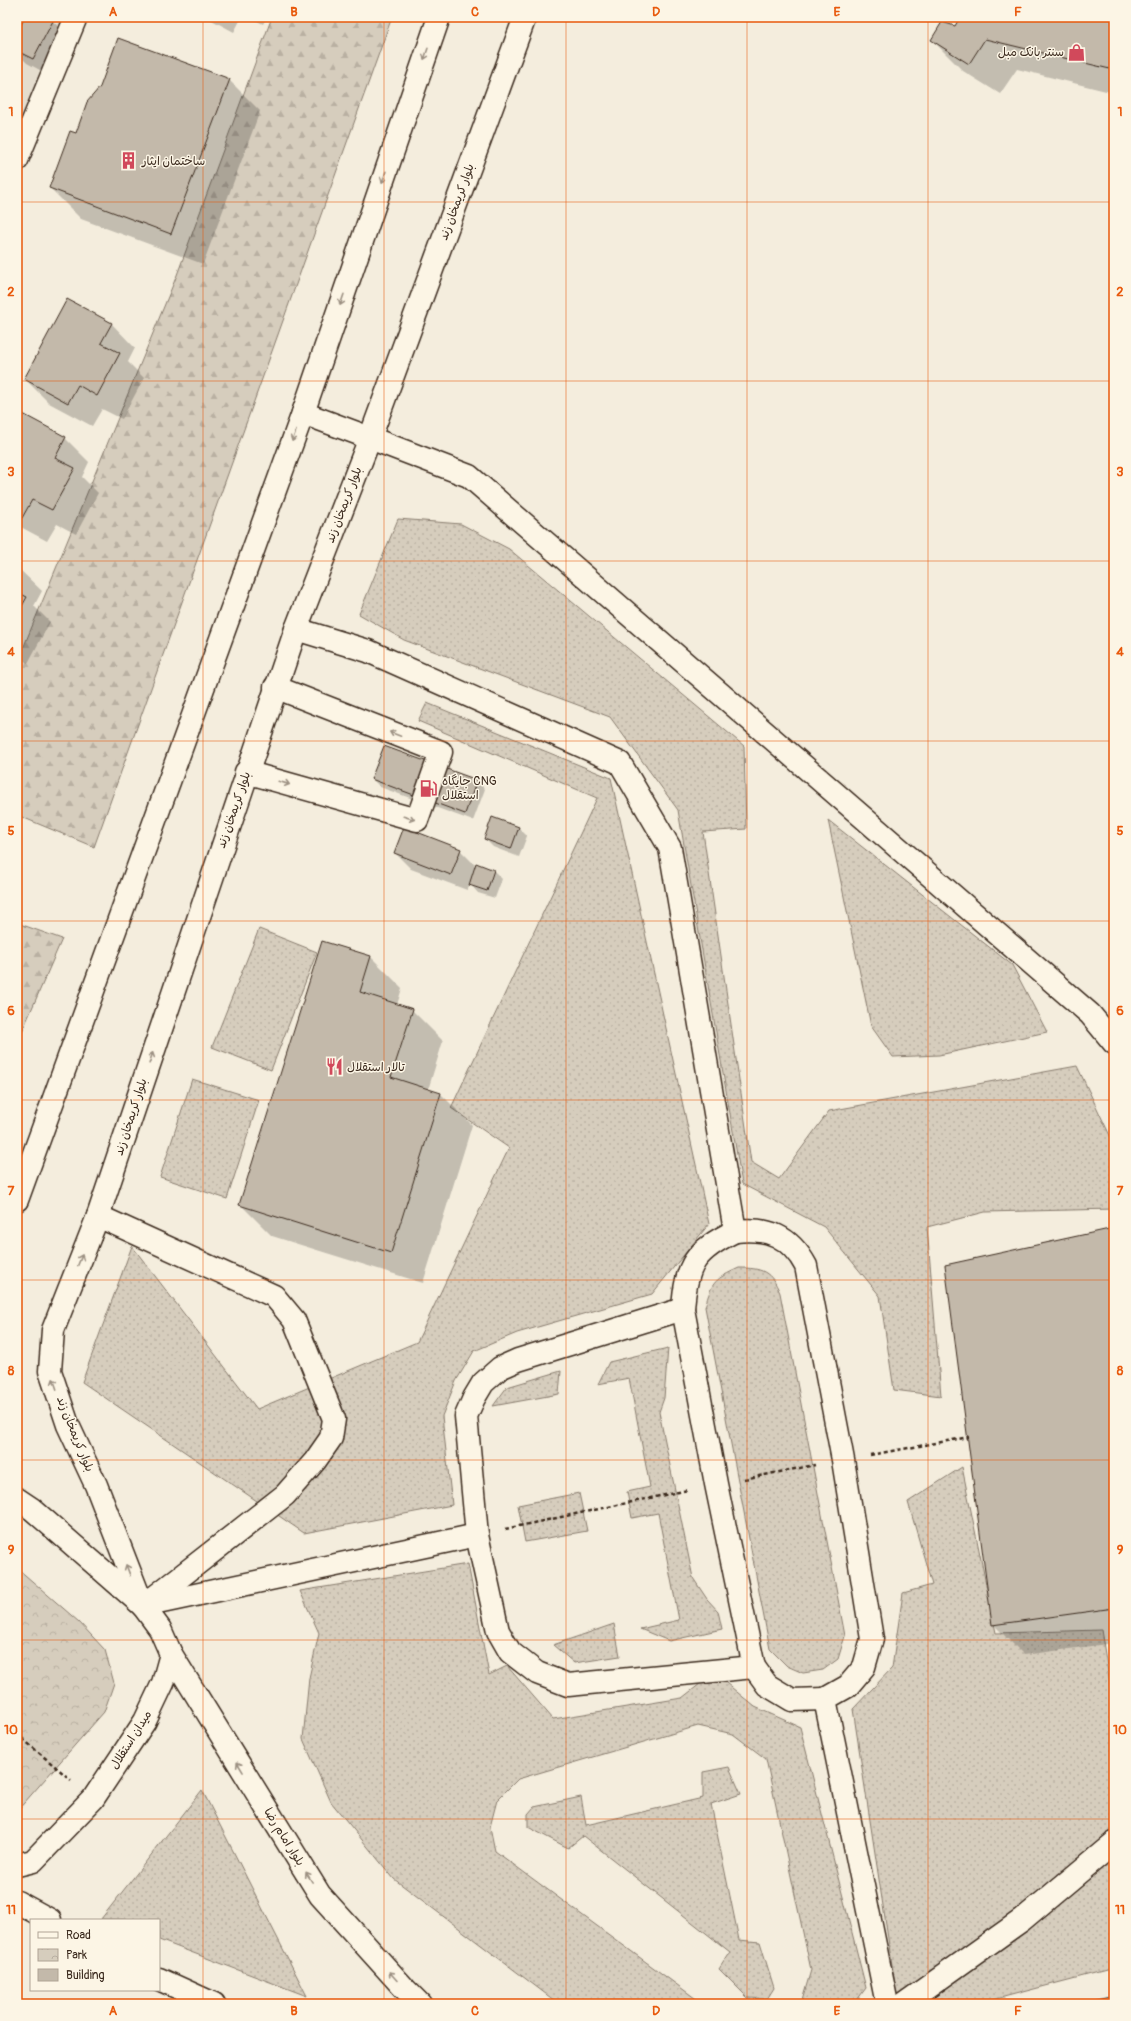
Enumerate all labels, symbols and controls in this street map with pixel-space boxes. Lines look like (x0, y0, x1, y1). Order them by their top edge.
text: A (109, 4, 118, 20)
text: B (290, 4, 298, 20)
text: C (471, 4, 479, 20)
text: D (652, 4, 660, 20)
text: E (834, 4, 841, 20)
text: F (1014, 4, 1022, 20)
shop icon: سنتر بانک مبل (1067, 42, 1087, 62)
place label: سنتر بانک مبل (998, 45, 1064, 60)
one-way arrow (422, 47, 429, 60)
text: 1 (8, 104, 14, 120)
text: 1 (1117, 104, 1123, 120)
building icon: ساختمان ایثار (119, 151, 139, 171)
place label: ساختمان ایثار (141, 154, 205, 169)
street label: بلوار کریمخان زند (436, 162, 478, 242)
one-way arrow (379, 170, 387, 182)
text: 2 (7, 284, 15, 300)
text: 2 (1116, 284, 1124, 300)
one-way arrow (337, 293, 345, 305)
one-way arrow (290, 429, 298, 441)
text: 3 (7, 464, 15, 480)
text: 3 (1116, 464, 1124, 480)
street label: بلوار کریمخان زند (323, 465, 365, 545)
text: 4 (7, 644, 15, 660)
text: 4 (1116, 644, 1124, 660)
one-way arrow (390, 730, 402, 738)
street label: بلوار کریمخان زند (214, 770, 254, 850)
place label: جایگاه CNG استقلال (442, 774, 497, 803)
fuel station icon: جایگاه CNG استقلال (419, 778, 439, 798)
one-way arrow (277, 779, 290, 787)
one-way arrow (402, 815, 415, 822)
text: 5 (7, 823, 15, 839)
text: 5 (1116, 823, 1124, 839)
text: 6 (7, 1003, 15, 1019)
text: 6 (1116, 1003, 1124, 1019)
one-way arrow (148, 1052, 155, 1065)
restaurant icon: تالار استقلال (324, 1057, 344, 1077)
place label: تالار استقلال (347, 1060, 405, 1075)
street label: بلوار کریمخان زند (111, 1076, 151, 1158)
text: 7 (8, 1183, 15, 1199)
text: 7 (1117, 1183, 1124, 1199)
one-way arrow (77, 1255, 85, 1267)
text: 8 (8, 1363, 15, 1379)
text: 8 (1117, 1363, 1124, 1379)
one-way arrow (50, 1378, 58, 1390)
street label: بلوار کریمخان زند (53, 1394, 97, 1474)
text: 9 (8, 1542, 15, 1558)
text: 9 (1117, 1542, 1124, 1558)
one-way arrow (124, 1564, 132, 1576)
street label: میدان استقلال (107, 1708, 155, 1772)
text: 10 (4, 1722, 18, 1738)
text: 10 (1113, 1722, 1127, 1738)
one-way arrow (236, 1761, 244, 1773)
street label: بلوار امام رضا (259, 1805, 308, 1869)
one-way arrow (305, 1872, 313, 1883)
text: 11 (6, 1902, 16, 1918)
text: 11 (1115, 1902, 1125, 1918)
legend (30, 1919, 160, 1991)
text: Road (66, 1928, 91, 1943)
text: Park (66, 1948, 87, 1963)
text: Building (66, 1968, 105, 1983)
one-way arrow (388, 1971, 398, 1981)
text: A (109, 2003, 118, 2019)
text: B (290, 2003, 298, 2019)
text: C (471, 2003, 479, 2019)
text: D (652, 2003, 660, 2019)
text: E (834, 2003, 841, 2019)
text: F (1014, 2003, 1022, 2019)

